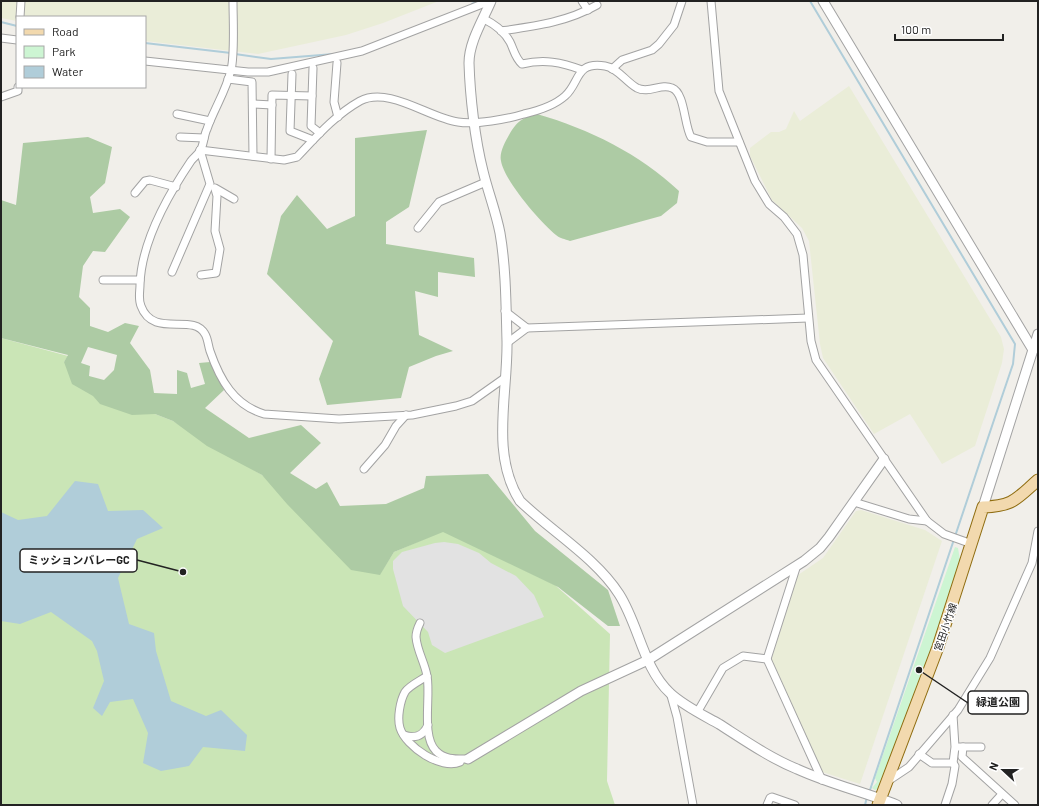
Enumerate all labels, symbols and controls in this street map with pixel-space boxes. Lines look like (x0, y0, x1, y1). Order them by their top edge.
legend (16, 16, 146, 88)
scale bar (895, 16, 1003, 42)
text: 100 m (901, 22, 931, 36)
text: Road (52, 24, 79, 38)
text: Park (52, 44, 76, 58)
text: Water (52, 64, 84, 78)
callout: ミッションバレーGC (20, 549, 137, 572)
text: ミッションバレーGC (28, 553, 130, 566)
street label: 宮田小竹線 (931, 601, 959, 653)
callout: 緑道公園 (968, 691, 1028, 714)
text: 緑道公園 (976, 695, 1020, 708)
north arrow (983, 750, 1023, 790)
text: N (986, 760, 1001, 772)

